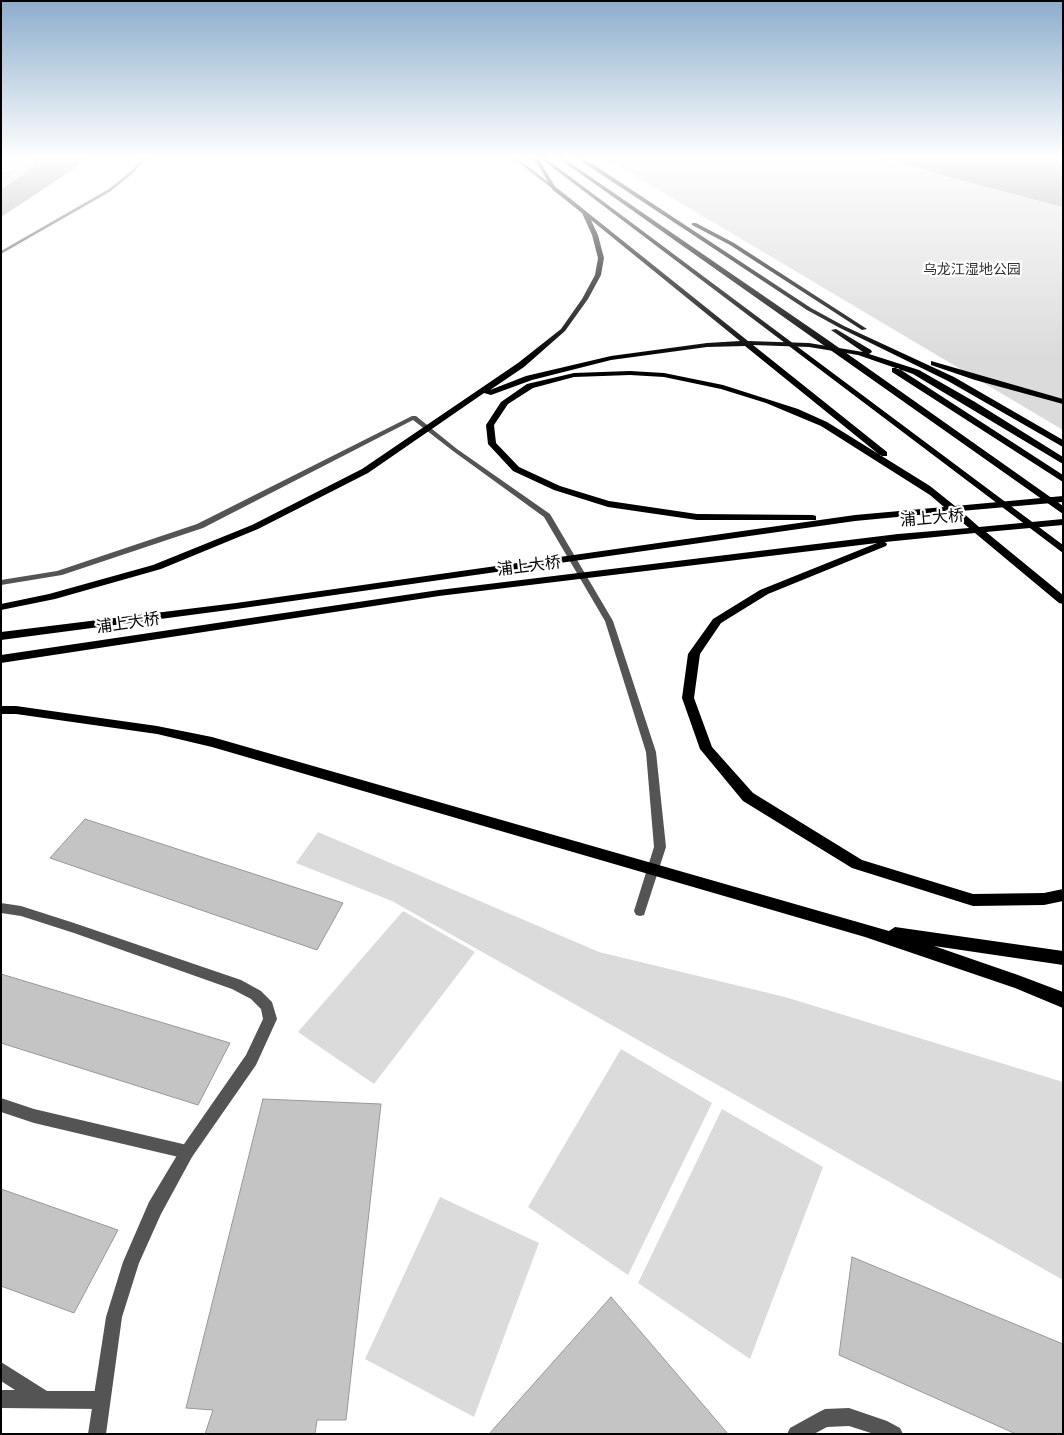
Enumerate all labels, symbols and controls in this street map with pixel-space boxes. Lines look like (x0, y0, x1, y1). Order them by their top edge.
park label: 乌龙江湿地公园 (923, 262, 1021, 278)
street label: 浦上大桥 (899, 506, 965, 530)
street label: 浦上大桥 (496, 553, 562, 579)
street label: 浦上大桥 (95, 609, 161, 637)

